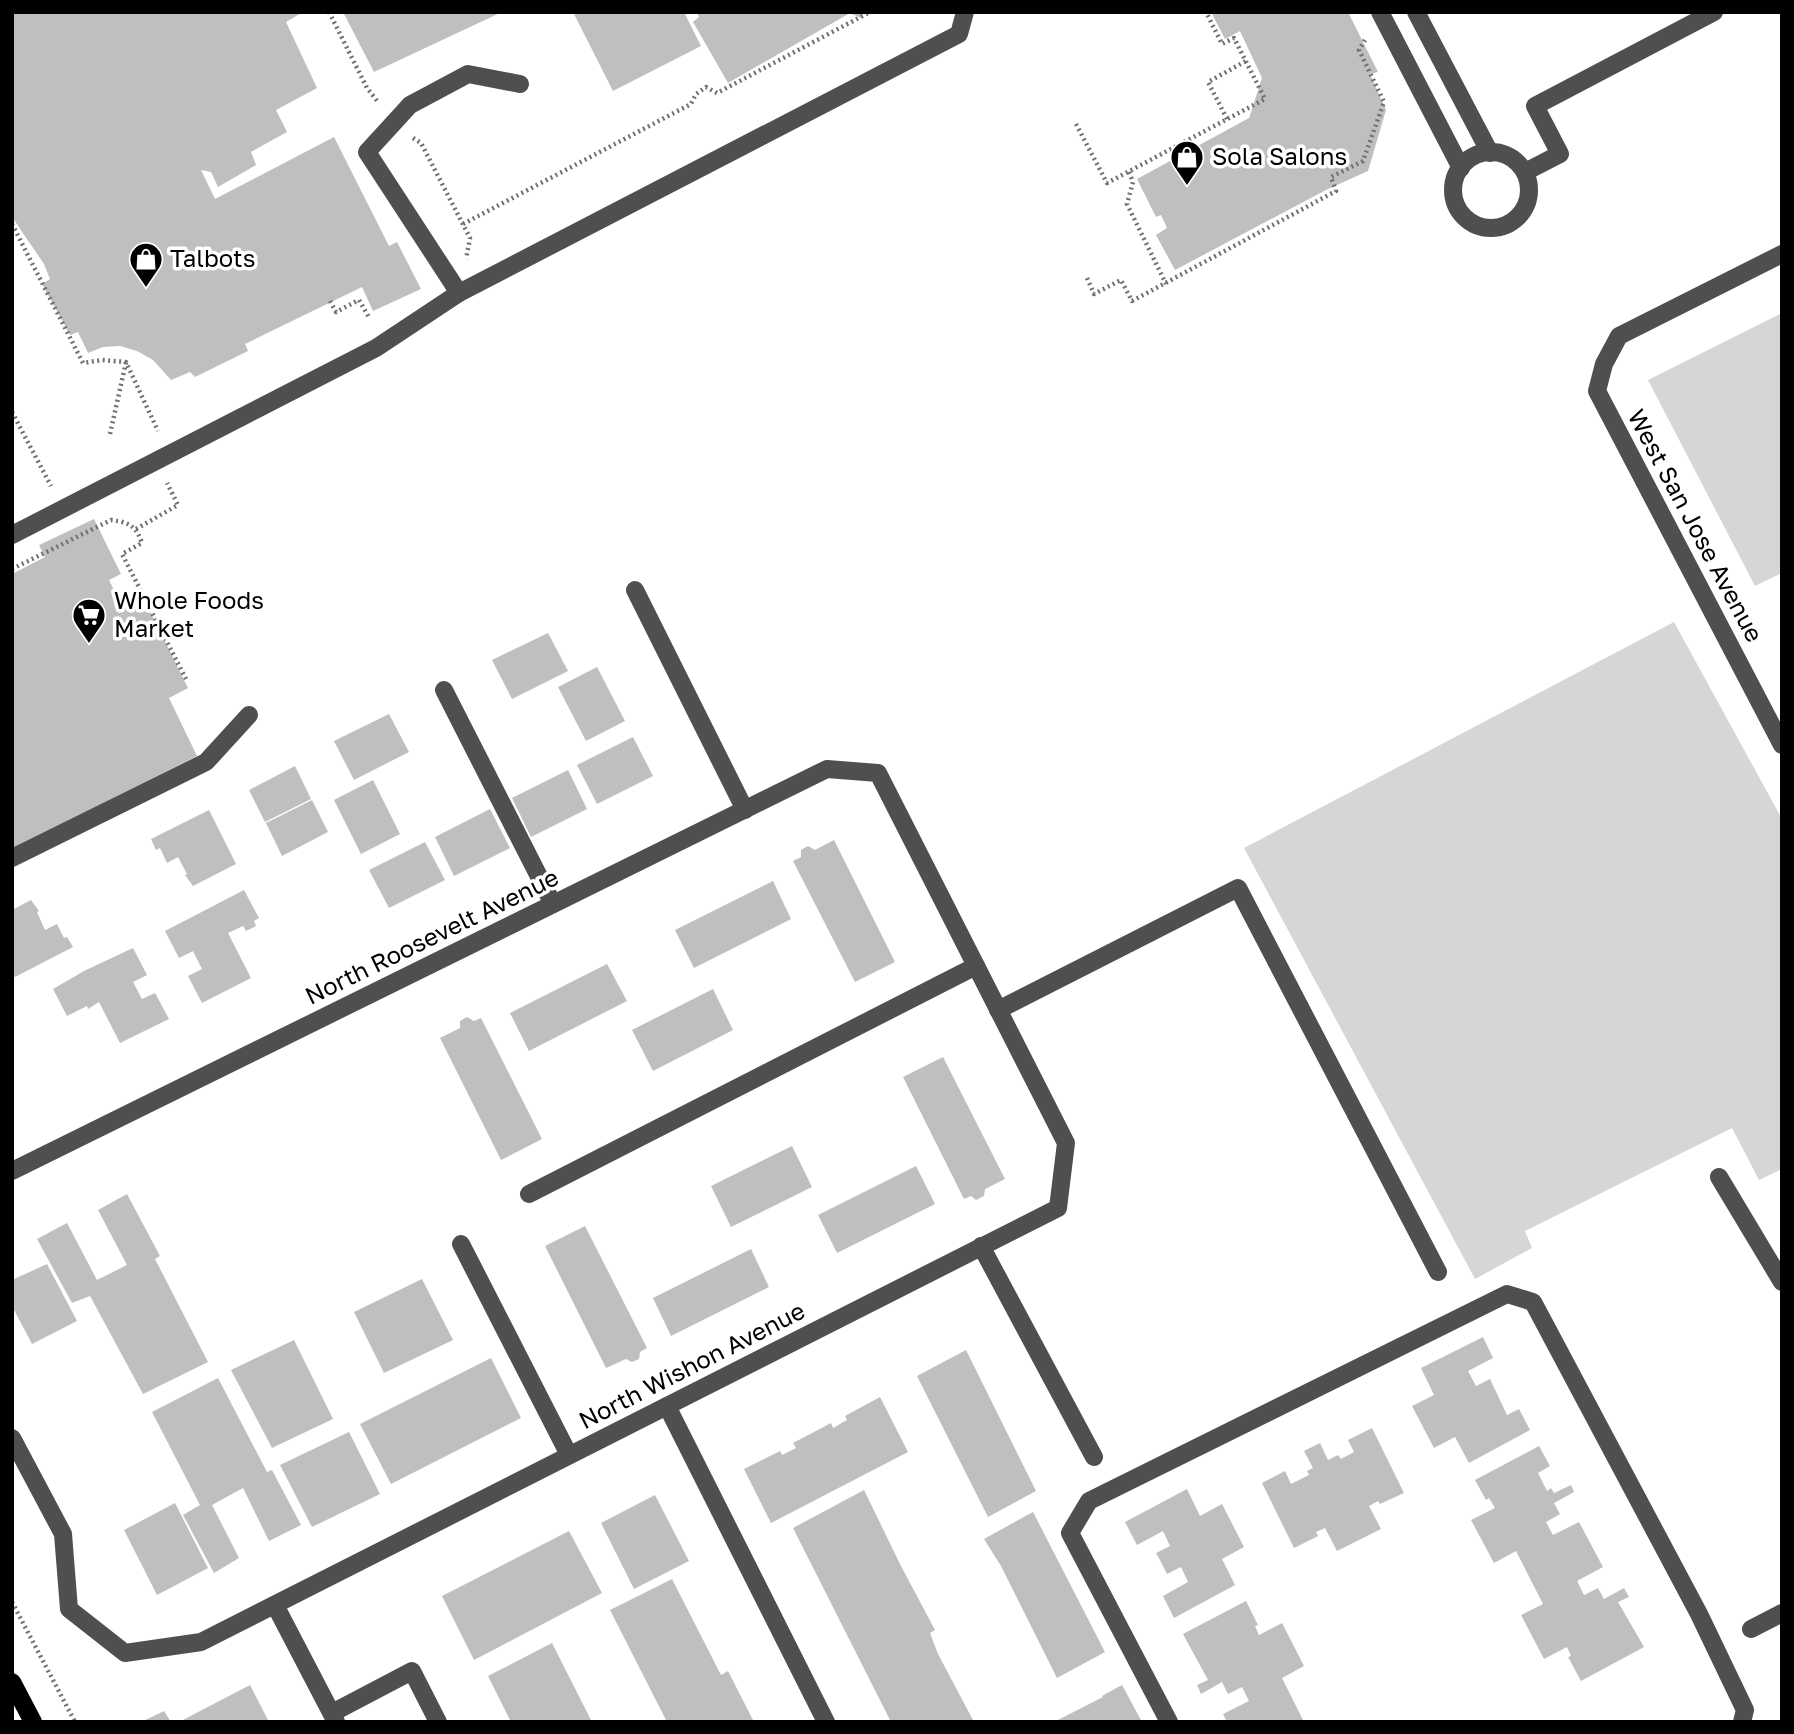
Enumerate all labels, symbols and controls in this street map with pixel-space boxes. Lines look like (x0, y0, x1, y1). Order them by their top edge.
shop icon: Sola Salons (1168, 138, 1206, 187)
place label: Sola Salons (1212, 141, 1347, 170)
shop icon: Talbots (127, 240, 165, 289)
place label: Talbots (170, 243, 255, 272)
street label: West San Jose Avenue (1623, 404, 1770, 646)
place label: Whole Foods Market (114, 585, 264, 642)
supermarket icon: Whole Foods Market (70, 596, 108, 645)
street label: North Roosevelt Avenue (300, 862, 563, 1010)
street label: North Wishon Avenue (574, 1295, 809, 1434)

